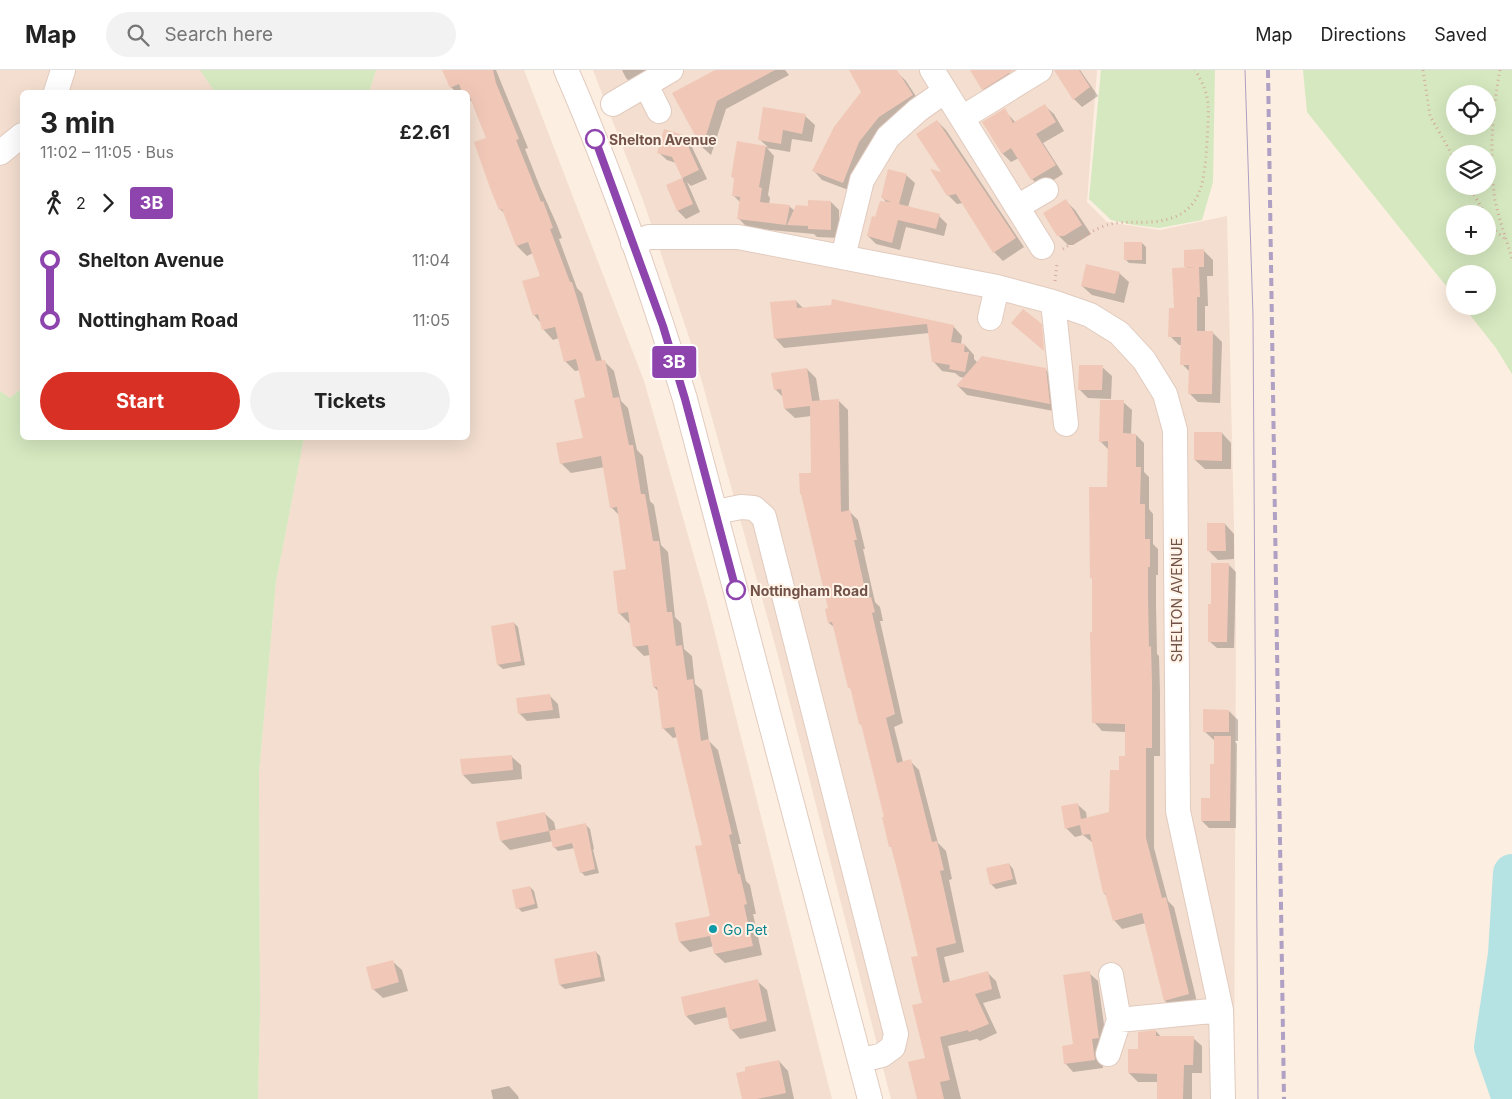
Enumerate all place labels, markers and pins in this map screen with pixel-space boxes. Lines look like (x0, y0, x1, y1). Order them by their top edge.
marker: Shelton Avenue (585, 129, 605, 149)
place label: Shelton Avenue (609, 131, 717, 148)
marker: Nottingham Road (726, 580, 746, 600)
place label: Nottingham Road (750, 582, 868, 599)
place label: Go Pet (723, 921, 768, 938)
marker: Go Pet (707, 923, 719, 935)

